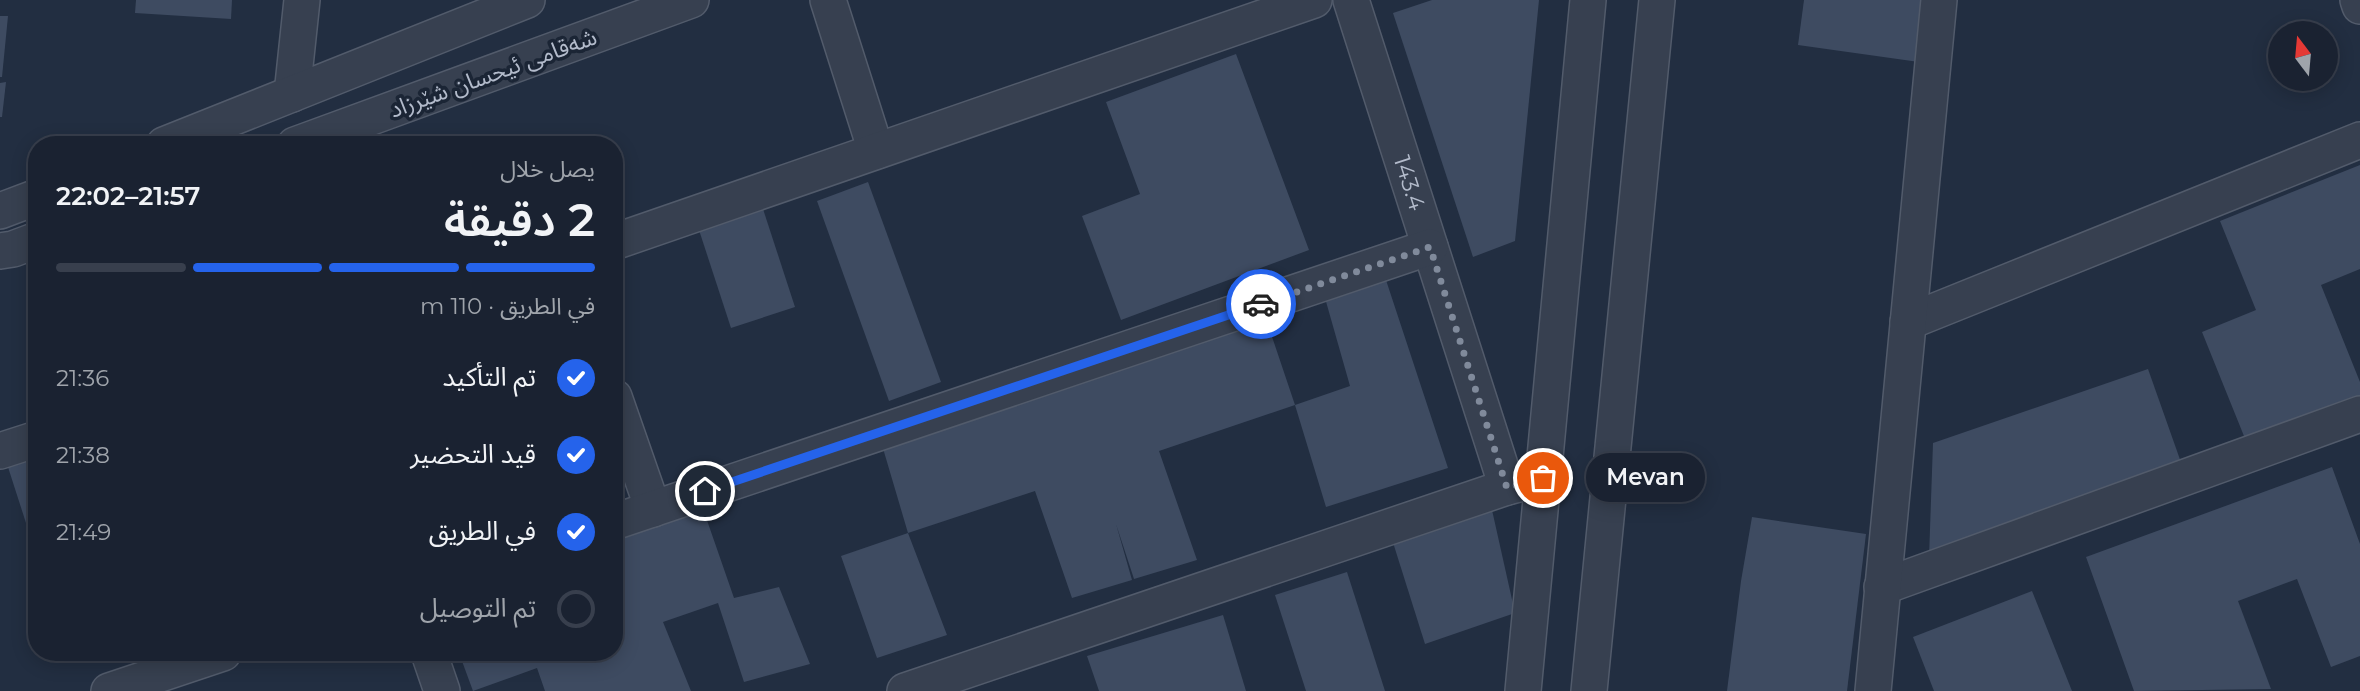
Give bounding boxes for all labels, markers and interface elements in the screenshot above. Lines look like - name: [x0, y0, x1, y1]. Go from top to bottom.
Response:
- north arrow: [2268, 21, 2338, 91]
- map controls: [2268, 21, 2338, 91]
- street label: شەقامی ئیحسان شێرزاد: [385, 22, 601, 124]
- street label: 143.4: [1388, 152, 1431, 214]
- text: يصل خلال: [500, 155, 595, 183]
- text: 21:57–22:02: [56, 180, 200, 212]
- text: 2 دقيقة: [444, 191, 595, 248]
- courier: [1226, 269, 1296, 339]
- icon: car: [1242, 285, 1280, 323]
- text: في الطريق · 110 m: [420, 292, 595, 320]
- icon: check: [557, 359, 595, 397]
- text: تم التأكيد: [442, 361, 536, 393]
- text: 21:36: [56, 364, 109, 392]
- icon: check: [557, 436, 595, 474]
- text: قيد التحضير: [410, 438, 536, 470]
- text: 21:38: [56, 441, 110, 469]
- pin: [1513, 448, 1573, 508]
- callout: Mevan: [1585, 454, 1704, 503]
- icon: bag: [1524, 459, 1562, 497]
- pin: [675, 461, 735, 521]
- text: Mevan: [1606, 463, 1685, 491]
- icon: home: [686, 472, 724, 510]
- icon: check: [557, 513, 595, 551]
- text: في الطريق: [429, 515, 536, 547]
- text: 21:49: [56, 518, 111, 546]
- text: تم التوصيل: [420, 592, 536, 624]

